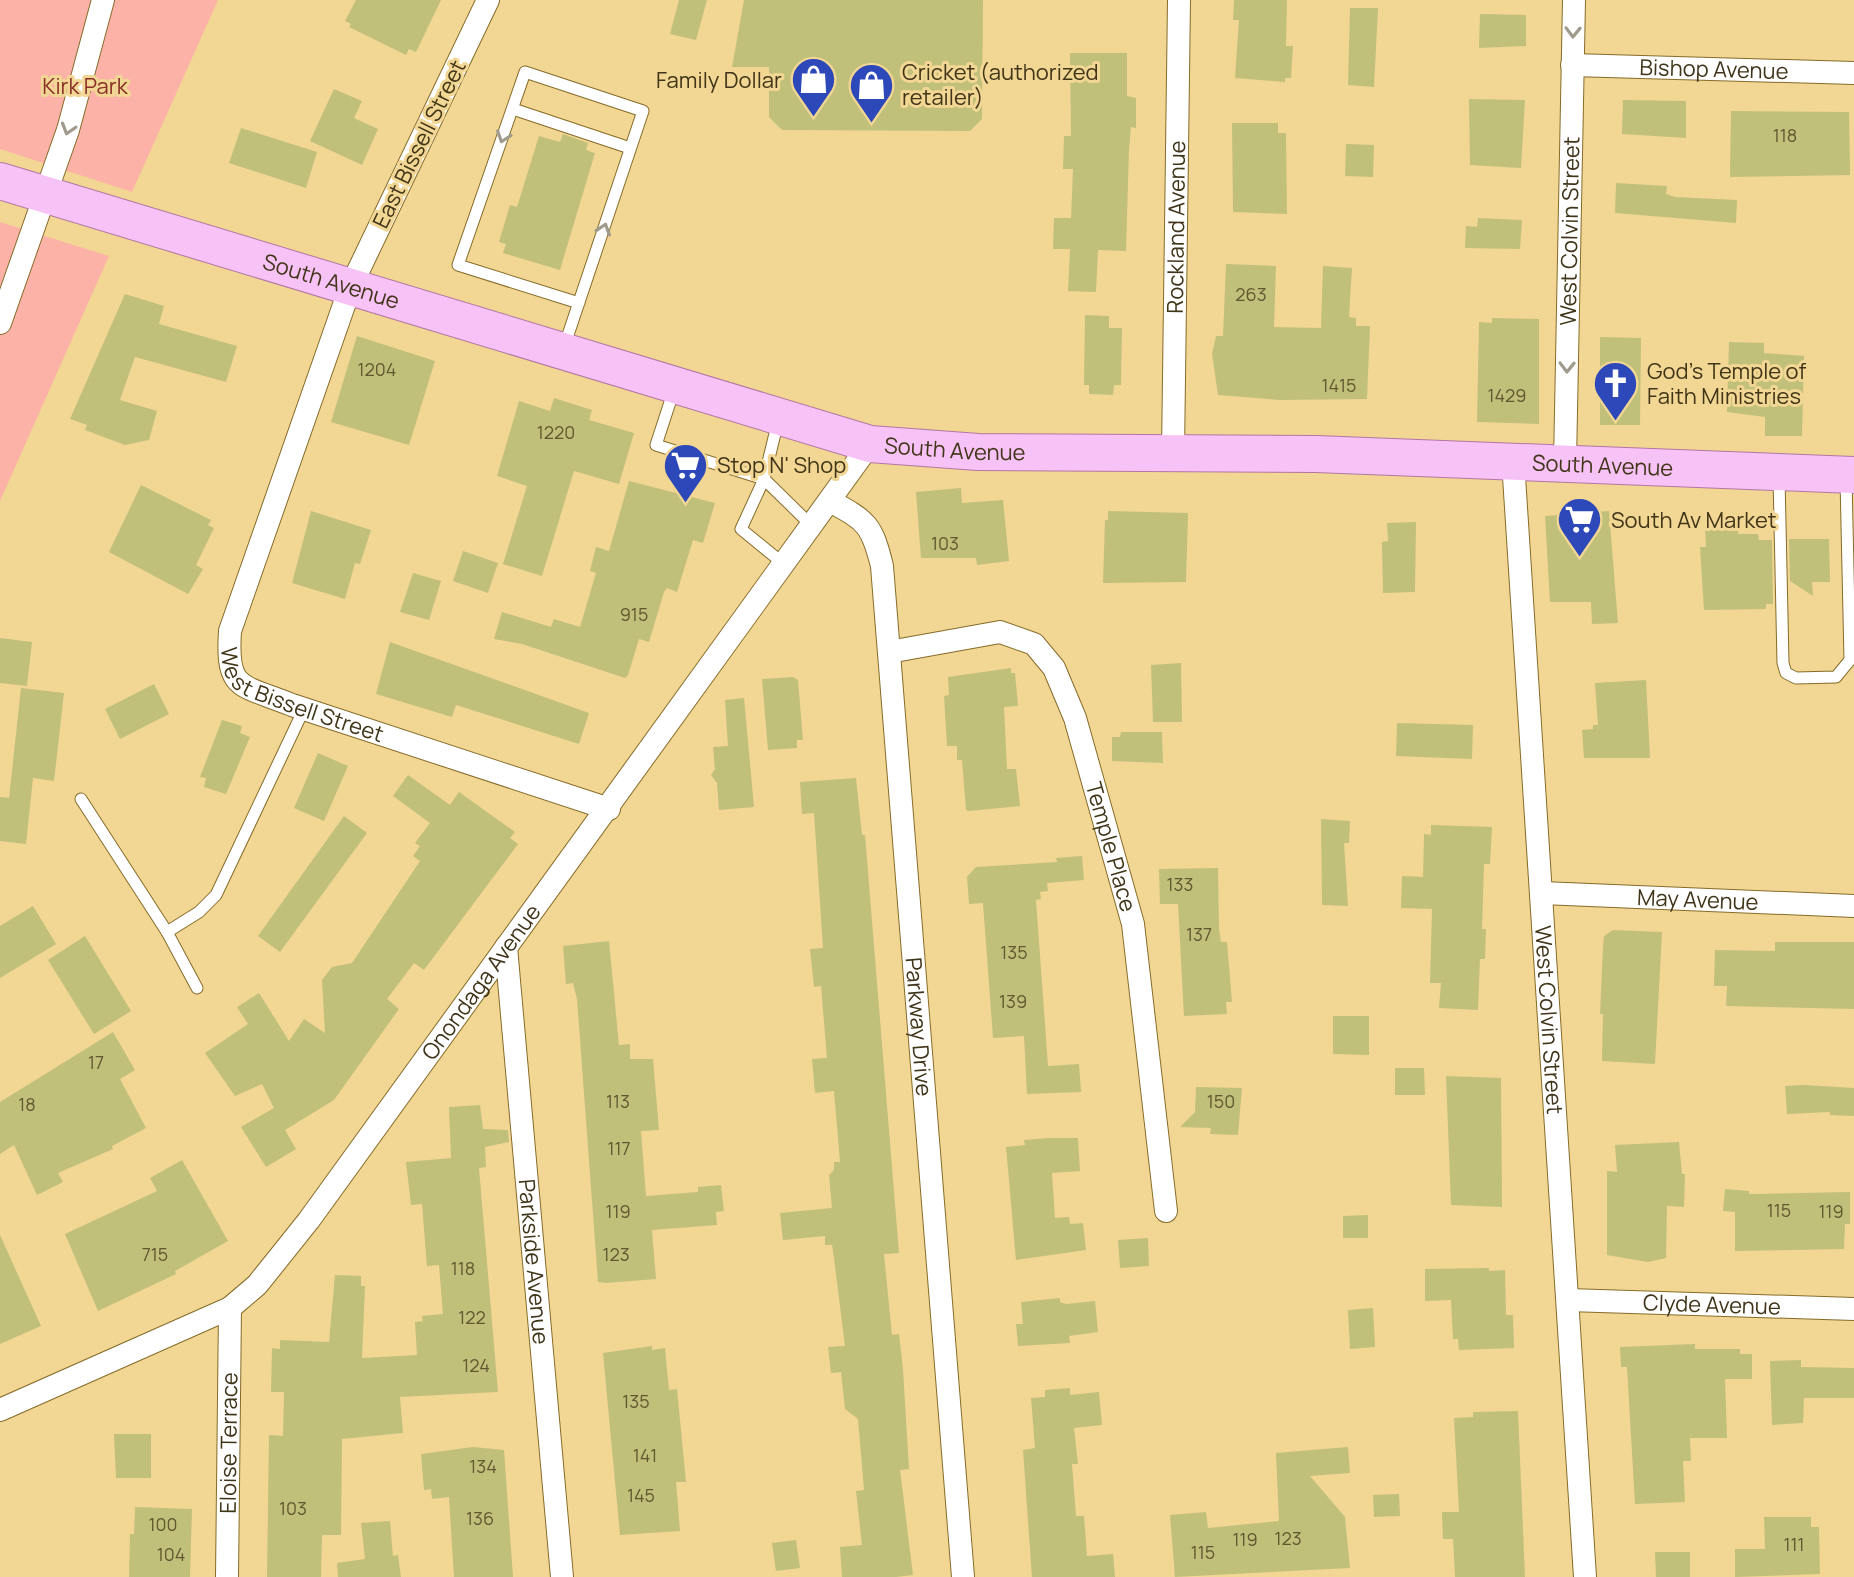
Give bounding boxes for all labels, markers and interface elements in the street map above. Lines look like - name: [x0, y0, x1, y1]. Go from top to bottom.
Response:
- one-way arrow: [1564, 26, 1582, 39]
- street label: Bishop Avenue: [1639, 52, 1789, 86]
- street label: East Bissell Street: [365, 55, 473, 233]
- shop icon: Family Dollar: [789, 56, 837, 119]
- place label: Cricket (authorized retailer): [902, 57, 1099, 112]
- shop icon: Cricket (authorized retailer): [847, 61, 895, 124]
- place label: Family Dollar: [656, 65, 782, 95]
- park label: Kirk Park: [42, 71, 129, 101]
- one-way arrow: [61, 122, 77, 136]
- house number: 118: [1773, 123, 1797, 147]
- one-way arrow: [497, 129, 513, 143]
- street label: West Colvin Street: [1553, 136, 1586, 326]
- street label: Rockland Avenue: [1160, 140, 1192, 314]
- one-way arrow: [594, 222, 610, 236]
- street label: South Avenue: [259, 246, 403, 316]
- house number: 263: [1235, 282, 1267, 306]
- place label: God's Temple of Faith Ministries: [1647, 356, 1807, 411]
- house number: 1204: [358, 357, 396, 381]
- church icon: God's Temple of Faith Ministries: [1592, 360, 1640, 423]
- one-way arrow: [1558, 361, 1576, 374]
- house number: 1415: [1321, 373, 1357, 397]
- house number: 1429: [1487, 383, 1527, 407]
- house number: 1220: [537, 420, 575, 444]
- street label: South Avenue: [883, 430, 1026, 467]
- supermarket icon: Stop N' Shop: [662, 441, 710, 504]
- street label: South Avenue: [1531, 447, 1674, 483]
- place label: Stop N' Shop: [717, 450, 846, 480]
- supermarket icon: South Av Market: [1556, 496, 1604, 559]
- place label: South Av Market: [1611, 505, 1777, 535]
- house number: 103: [931, 531, 959, 555]
- house number: 915: [620, 602, 648, 626]
- street label: West Bissell Street: [214, 646, 388, 749]
- street label: Temple Place: [1079, 778, 1144, 915]
- house number: 133: [1167, 872, 1193, 896]
- street label: May Avenue: [1637, 882, 1759, 917]
- street label: Onondaga Avenue: [415, 898, 548, 1066]
- house number: 137: [1186, 922, 1212, 946]
- street label: West Colvin Street: [1528, 924, 1570, 1115]
- house number: 135: [1000, 940, 1028, 964]
- street label: Parkway Drive: [898, 956, 939, 1098]
- house number: 139: [999, 989, 1027, 1013]
- house number: 17: [88, 1050, 104, 1074]
- house number: 113: [606, 1089, 630, 1113]
- house number: 150: [1207, 1089, 1235, 1113]
- house number: 18: [18, 1092, 36, 1116]
- house number: 117: [607, 1136, 631, 1160]
- street label: Parkside Avenue: [512, 1178, 556, 1346]
- house number: 115: [1767, 1198, 1791, 1222]
- house number: 119: [605, 1199, 631, 1223]
- house number: 119: [1818, 1199, 1844, 1223]
- house number: 715: [142, 1242, 168, 1266]
- house number: 123: [602, 1242, 630, 1266]
- house number: 118: [451, 1256, 475, 1280]
- street label: Clyde Avenue: [1643, 1287, 1781, 1322]
- house number: 122: [458, 1305, 486, 1329]
- house number: 124: [462, 1353, 490, 1377]
- street label: Eloise Terrace: [213, 1372, 244, 1514]
- house number: 135: [622, 1389, 650, 1413]
- house number: 141: [633, 1443, 657, 1467]
- house number: 134: [469, 1454, 497, 1478]
- house number: 145: [627, 1483, 655, 1507]
- house number: 103: [279, 1496, 307, 1520]
- house number: 136: [466, 1506, 494, 1530]
- house number: 100: [149, 1512, 177, 1536]
- house number: 123: [1274, 1526, 1302, 1550]
- house number: 119: [1232, 1527, 1258, 1551]
- house number: 111: [1783, 1532, 1805, 1556]
- house number: 115: [1191, 1540, 1215, 1564]
- house number: 104: [157, 1542, 185, 1566]

